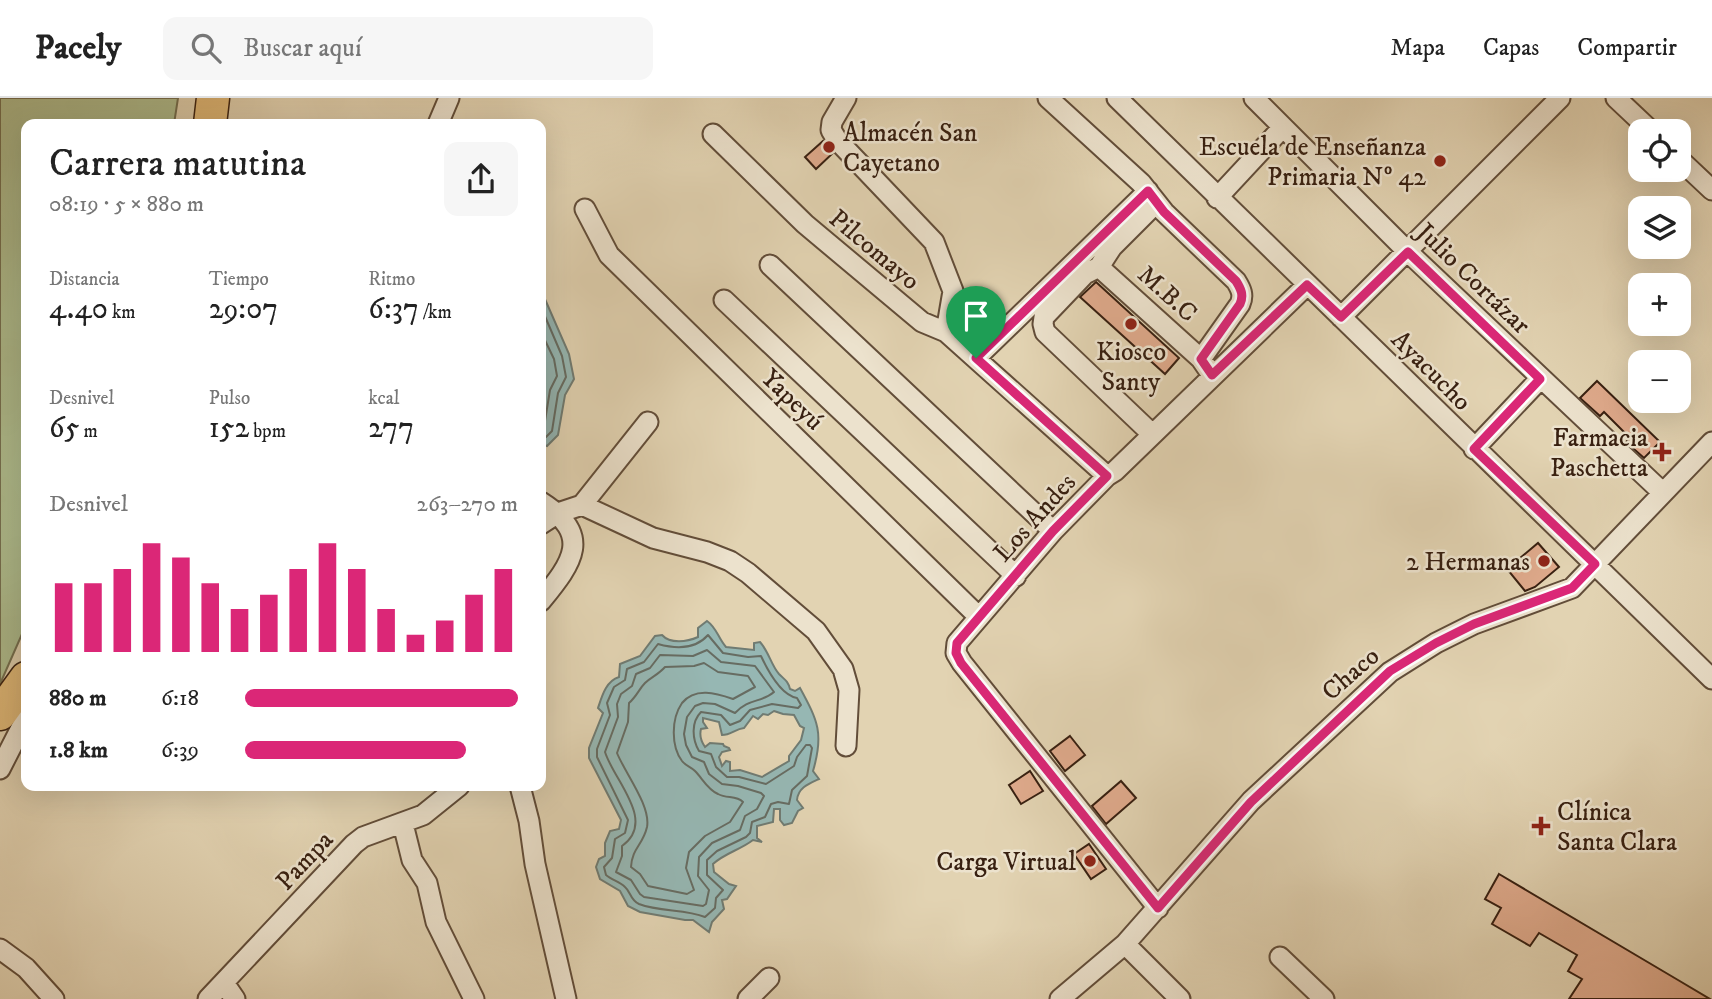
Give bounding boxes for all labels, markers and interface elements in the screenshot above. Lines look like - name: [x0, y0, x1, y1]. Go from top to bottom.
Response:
- search box: [163, 17, 653, 80]
- text: Pacely: [35, 28, 121, 69]
- icon: search: [187, 29, 225, 67]
- text: Buscar aquí: [243, 32, 362, 65]
- text: Mapa: [1391, 33, 1445, 63]
- text: Capas: [1483, 33, 1539, 63]
- text: Compartir: [1577, 33, 1677, 63]
- place label: Almacén San Cayetano: [843, 117, 978, 180]
- map controls: [1628, 119, 1691, 413]
- button: locate: [1628, 119, 1691, 182]
- place label: Escuela de Enseñanza Primaria Nº 42: [1199, 131, 1426, 194]
- marker: Almacén San Cayetano: [821, 139, 837, 155]
- text: Carrera matutina: [49, 140, 306, 188]
- button: share: [444, 142, 518, 216]
- marker: Escuela de Enseñanza Primaria Nº 42: [1432, 153, 1448, 169]
- text: 08:19 · 5 × 880 m: [49, 190, 204, 219]
- button: layers: [1628, 196, 1691, 259]
- street label: Pilcomayo: [822, 203, 926, 298]
- street label: Julio Cortázar: [1408, 215, 1537, 342]
- street label: M.B.C: [1130, 259, 1204, 330]
- text: Distancia: [49, 268, 120, 291]
- text: Tiempo: [209, 268, 269, 291]
- text: Ritmo: [368, 268, 415, 291]
- button: +: [1628, 273, 1691, 336]
- pin: [946, 286, 1006, 358]
- text: 4.40: [49, 291, 108, 328]
- text: 29:07: [209, 291, 278, 328]
- text: 6:37: [368, 291, 419, 328]
- icon: arrive: [957, 297, 995, 335]
- text: km: [108, 301, 136, 324]
- text: /km: [419, 301, 452, 324]
- marker: Kiosco Santy: [1123, 316, 1139, 332]
- street label: Ayacucho: [1384, 324, 1478, 418]
- place label: Kiosco Santy: [1096, 336, 1166, 399]
- button: −: [1628, 350, 1691, 413]
- street label: Yapeyú: [754, 362, 830, 438]
- text: Desnivel: [49, 387, 114, 410]
- text: Pulso: [209, 387, 250, 410]
- text: kcal: [368, 387, 400, 410]
- text: 65: [49, 410, 80, 447]
- text: 152: [209, 410, 249, 447]
- text: 277: [368, 410, 414, 447]
- text: m: [80, 420, 98, 443]
- text: bpm: [249, 420, 286, 443]
- place label: Farmacia Paschetta: [1550, 422, 1648, 485]
- marker: Farmacia Paschetta: [1654, 444, 1670, 460]
- street label: Los Andes: [987, 467, 1084, 569]
- text: Desnivel: [49, 490, 128, 519]
- text: 263–270 m: [417, 490, 518, 519]
- place label: 2 Hermanas: [1406, 546, 1530, 579]
- marker: 2 Hermanas: [1536, 553, 1552, 569]
- street label: Chaco: [1315, 640, 1387, 708]
- text: 880 m: [49, 684, 107, 713]
- text: 6:18: [161, 684, 199, 713]
- text: 1.8 km: [49, 736, 108, 765]
- text: 6:39: [161, 736, 199, 765]
- place label: Clínica Santa Clara: [1557, 796, 1677, 859]
- marker: Clínica Santa Clara: [1531, 816, 1551, 836]
- street label: Pampa: [269, 824, 341, 898]
- place label: Carga Virtual: [936, 846, 1076, 879]
- marker: Carga Virtual: [1082, 853, 1098, 869]

